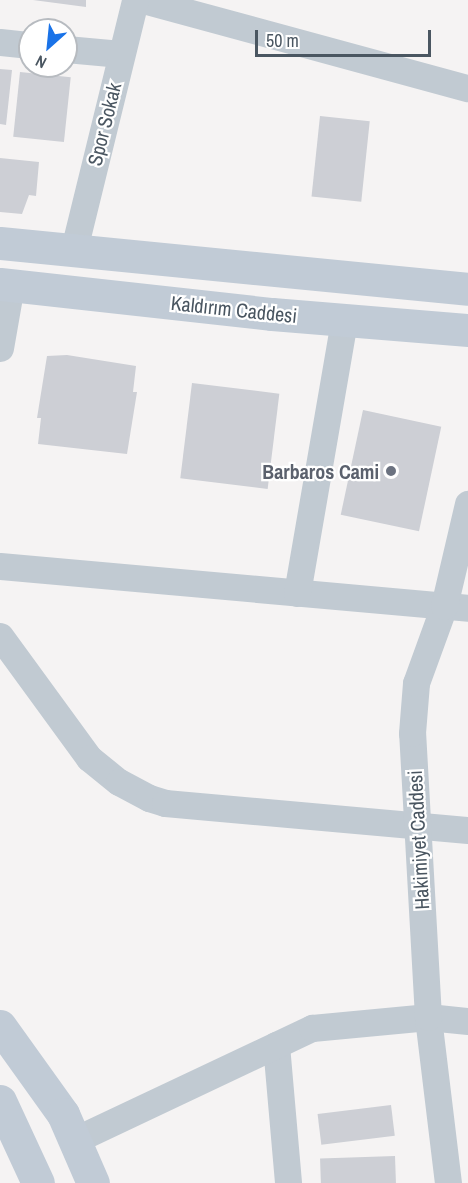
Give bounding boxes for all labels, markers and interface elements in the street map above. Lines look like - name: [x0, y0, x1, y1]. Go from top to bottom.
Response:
- north arrow: [18, 18, 78, 78]
- scale bar: [258, 18, 434, 56]
- text: 50 m: [266, 28, 299, 53]
- text: N: [32, 50, 50, 74]
- street label: Spor Sokak: [82, 80, 126, 168]
- street label: Kaldırım Caddesi: [170, 290, 298, 328]
- place label: Barbaros Cami: [262, 459, 379, 483]
- marker: Barbaros Cami: [384, 464, 398, 478]
- street label: Hakimiyet Caddesi: [402, 770, 434, 910]

